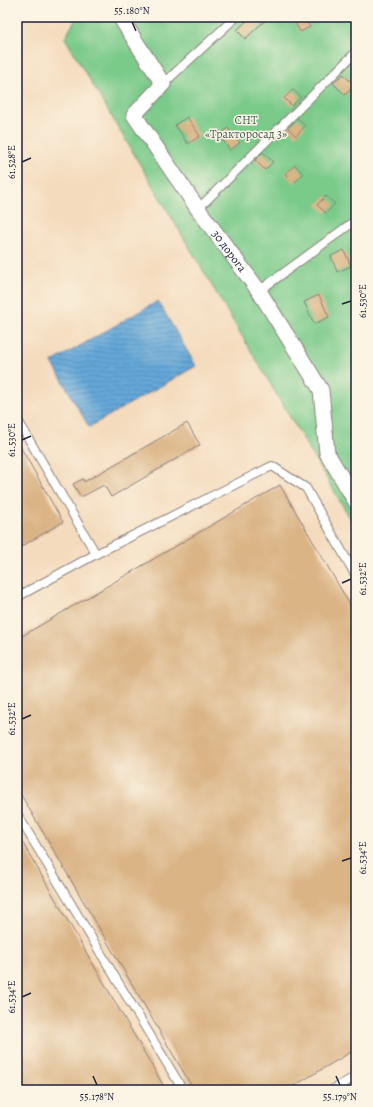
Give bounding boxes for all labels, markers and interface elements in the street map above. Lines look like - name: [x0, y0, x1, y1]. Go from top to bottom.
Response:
- text: 55.180°N: [114, 4, 150, 17]
- park label: СНТ «Тракторосад 3»: [205, 112, 287, 142]
- text: 61.528°E: [5, 145, 18, 179]
- street label: 30 дорога: [208, 227, 250, 276]
- text: 61.530°E: [356, 284, 369, 318]
- text: 61.530°E: [5, 423, 18, 457]
- text: 61.532°E: [356, 562, 369, 596]
- text: 61.532°E: [5, 702, 18, 736]
- text: 61.534°E: [356, 841, 369, 875]
- text: 61.534°E: [5, 980, 18, 1014]
- text: 55.178°N: [80, 1090, 114, 1103]
- text: 55.179°N: [323, 1090, 357, 1103]

